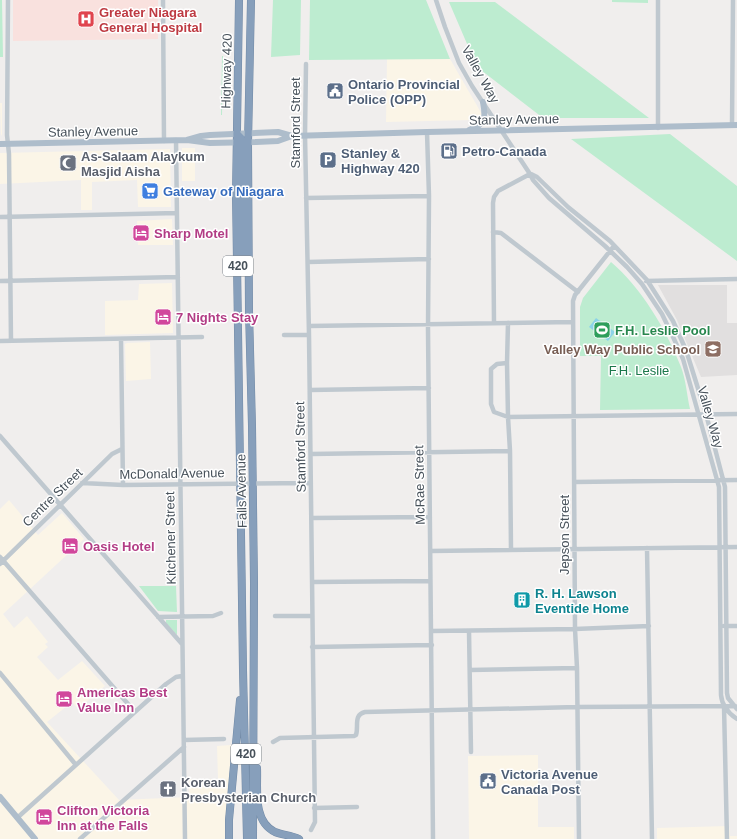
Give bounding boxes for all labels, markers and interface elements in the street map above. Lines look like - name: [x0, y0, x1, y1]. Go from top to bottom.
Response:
- place label: Greater Niagara General Hospital: [99, 5, 202, 35]
- hospital icon: Greater Niagara General Hospital: [76, 9, 96, 29]
- street label: Highway 420: [218, 33, 235, 109]
- street label: Valley Way: [459, 43, 503, 106]
- street label: Stamford Street: [288, 77, 303, 169]
- place label: Ontario Provincial Police (OPP): [348, 77, 460, 107]
- public building icon: Ontario Provincial Police (OPP): [325, 81, 345, 101]
- street label: Stanley Avenue: [469, 111, 559, 128]
- street label: Stanley Avenue: [48, 123, 138, 140]
- fuel station icon: Petro-Canada: [439, 141, 459, 161]
- place label: Petro-Canada: [462, 144, 547, 159]
- place label: Stanley & Highway 420: [341, 146, 420, 176]
- place label: As-Salaam Alaykum Masjid Aisha: [81, 149, 205, 179]
- parking icon: Stanley & Highway 420: [318, 150, 338, 170]
- mosque icon: As-Salaam Alaykum Masjid Aisha: [58, 153, 78, 173]
- supermarket icon: Gateway of Niagara: [140, 181, 160, 201]
- place label: Gateway of Niagara: [163, 184, 284, 199]
- hotel icon: Sharp Motel: [131, 223, 151, 243]
- place label: Sharp Motel: [154, 226, 228, 241]
- road number: 420: [223, 256, 253, 276]
- hotel icon: 7 Nights Stay: [153, 307, 173, 327]
- place label: 7 Nights Stay: [176, 310, 259, 325]
- sports icon: F.H. Leslie Pool: [592, 320, 612, 340]
- place label: F.H. Leslie Pool: [615, 323, 710, 338]
- school or university icon: Valley Way Public School: [703, 339, 723, 359]
- place label: Valley Way Public School: [544, 342, 700, 357]
- park label: F.H. Leslie: [609, 363, 669, 378]
- street label: Valley Way: [695, 385, 727, 450]
- street label: Stamford Street: [292, 401, 309, 493]
- street label: McRae Street: [411, 445, 428, 525]
- street label: Falls Avenue: [233, 454, 250, 528]
- street label: Centre Street: [19, 465, 86, 530]
- street label: McDonald Avenue: [119, 465, 225, 482]
- street label: Kitchener Street: [162, 491, 179, 585]
- street label: Jepson Street: [557, 495, 572, 575]
- hotel icon: Oasis Hotel: [60, 536, 80, 556]
- place label: Oasis Hotel: [83, 539, 155, 554]
- place label: R. H. Lawson Eventide Home: [535, 586, 629, 616]
- building icon: R. H. Lawson Eventide Home: [512, 590, 532, 610]
- place label: Americas Best Value Inn: [77, 685, 168, 715]
- hotel icon: Americas Best Value Inn: [54, 689, 74, 709]
- road number: 420: [231, 744, 261, 764]
- place label: Victoria Avenue Canada Post: [501, 767, 598, 797]
- public building icon: Victoria Avenue Canada Post: [478, 771, 498, 791]
- place label: Korean Presbysterian Church: [181, 775, 316, 805]
- church icon: Korean Presbysterian Church: [158, 779, 178, 799]
- place label: Clifton Victoria Inn at the Falls: [57, 803, 150, 833]
- hotel icon: Clifton Victoria Inn at the Falls: [34, 807, 54, 827]

